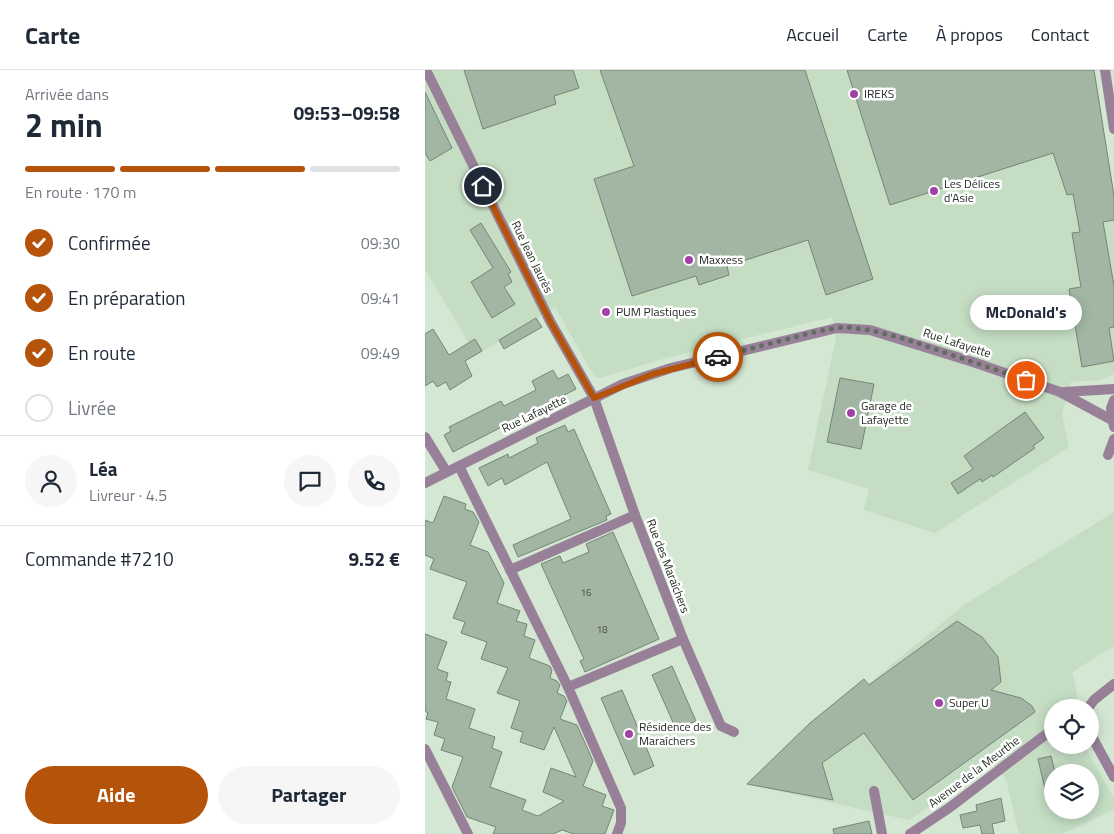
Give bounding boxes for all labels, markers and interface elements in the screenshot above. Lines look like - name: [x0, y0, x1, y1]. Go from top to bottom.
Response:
- text: Carte: [25, 17, 80, 53]
- text: Accueil: [786, 21, 839, 48]
- text: Carte: [867, 21, 908, 48]
- text: À propos: [936, 21, 1003, 48]
- text: Contact: [1031, 21, 1089, 48]
- text: Arrivée dans: [25, 82, 109, 106]
- place label: IREKS: [864, 84, 894, 103]
- marker: IREKS: [848, 88, 860, 100]
- text: 09:53–09:58: [293, 98, 400, 127]
- text: 2 min: [25, 101, 103, 149]
- pin: [462, 165, 504, 207]
- icon: home: [469, 172, 497, 200]
- place label: Les Délices d'Asie: [944, 174, 1000, 207]
- text: En route · 170 m: [25, 180, 136, 204]
- marker: Les Délices d'Asie: [928, 185, 940, 197]
- street label: Rue Jean Jaurès: [507, 217, 558, 297]
- text: Confirmée: [68, 228, 150, 257]
- icon: check: [25, 229, 53, 257]
- text: 09:30: [361, 231, 400, 255]
- place label: Maxxess: [699, 250, 743, 269]
- marker: Maxxess: [683, 254, 695, 266]
- text: En préparation: [68, 283, 186, 312]
- icon: check: [25, 284, 53, 312]
- text: 09:41: [361, 286, 400, 310]
- callout: McDonald's: [970, 295, 1082, 330]
- text: McDonald's: [986, 300, 1067, 324]
- place label: PUM Plastiques: [616, 302, 697, 321]
- marker: PUM Plastiques: [600, 306, 612, 318]
- street label: Rue Lafayette: [921, 323, 994, 362]
- courier: [693, 332, 743, 382]
- text: En route: [68, 338, 136, 367]
- icon: check: [25, 339, 53, 367]
- text: 09:49: [361, 341, 400, 365]
- icon: car: [704, 343, 732, 371]
- pin: [1005, 359, 1047, 401]
- icon: bag: [1012, 366, 1040, 394]
- street label: Rue Lafayette: [498, 390, 570, 438]
- text: Livrée: [68, 393, 116, 422]
- place label: Garage de Lafayette: [861, 396, 912, 429]
- marker: Garage de Lafayette: [845, 407, 857, 419]
- text: Léa: [89, 454, 117, 483]
- button: person: [25, 455, 77, 507]
- button: chat: [284, 455, 336, 507]
- button: phone: [348, 455, 400, 507]
- text: Livreur · 4.5: [89, 483, 167, 507]
- street label: Rue des Maraîchers: [642, 516, 695, 616]
- text: Commande #7210: [25, 544, 174, 573]
- text: 9.52 €: [348, 544, 400, 573]
- house number: 16: [580, 585, 592, 600]
- house number: 18: [596, 622, 608, 637]
- place label: Super U: [949, 693, 989, 712]
- marker: Super U: [933, 697, 945, 709]
- map controls: [1044, 699, 1099, 819]
- button: locate: [1044, 699, 1099, 754]
- place label: Résidence des Maraîchers: [639, 717, 712, 750]
- marker: Résidence des Maraîchers: [623, 728, 635, 740]
- street label: Avenue de la Meurthe: [924, 731, 1023, 812]
- button: layers: [1044, 764, 1099, 819]
- button: Aide: [25, 766, 208, 824]
- button: Partager: [218, 766, 400, 824]

